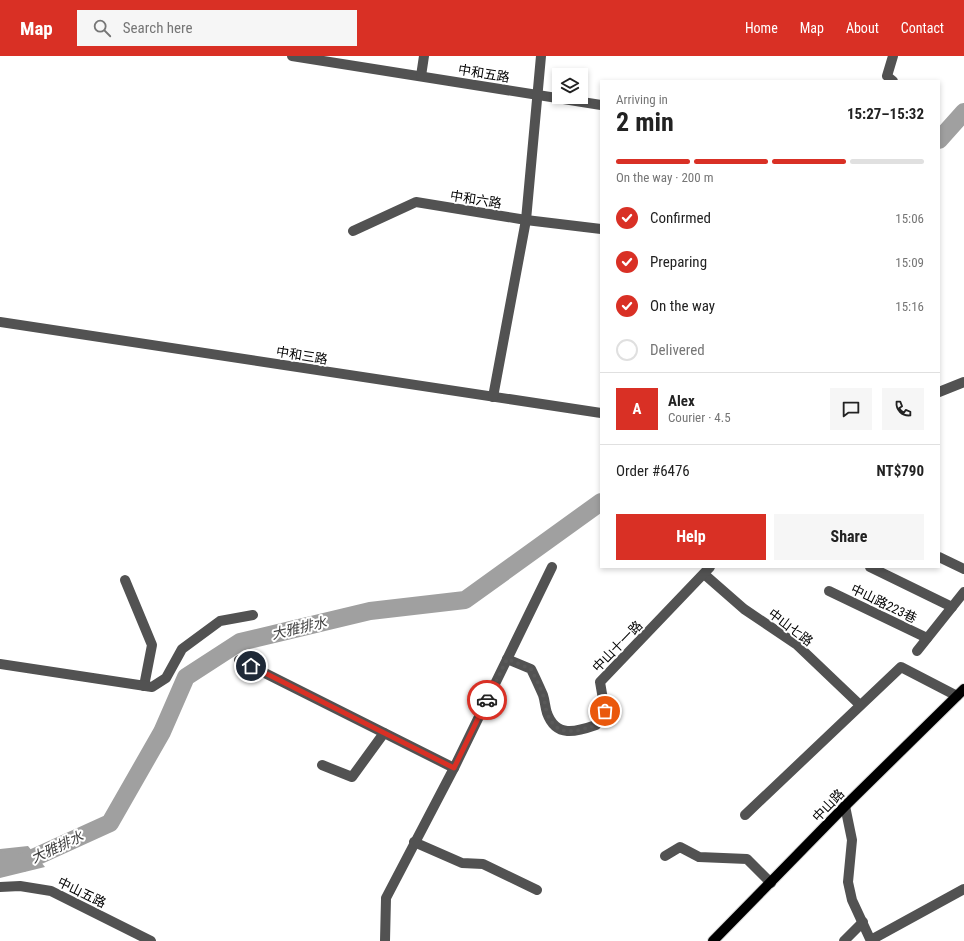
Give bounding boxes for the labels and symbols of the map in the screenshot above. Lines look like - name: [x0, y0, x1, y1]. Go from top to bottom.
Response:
- street label: 中和五路: [457, 62, 511, 85]
- street label: 中和六路: [449, 188, 503, 211]
- street label: 中和三路: [275, 344, 329, 367]
- street label: 中山路223巷: [848, 581, 919, 626]
- street label: 中山七路: [765, 606, 816, 649]
- water label: 大雅排水: [270, 614, 329, 642]
- street label: 中山十一路: [589, 618, 645, 675]
- pin: [234, 649, 268, 683]
- courier: [467, 680, 507, 720]
- pin: [588, 694, 622, 728]
- street label: 中山路: [809, 786, 847, 825]
- water label: 大雅排水: [28, 827, 87, 866]
- street label: 中山五路: [55, 874, 108, 911]

